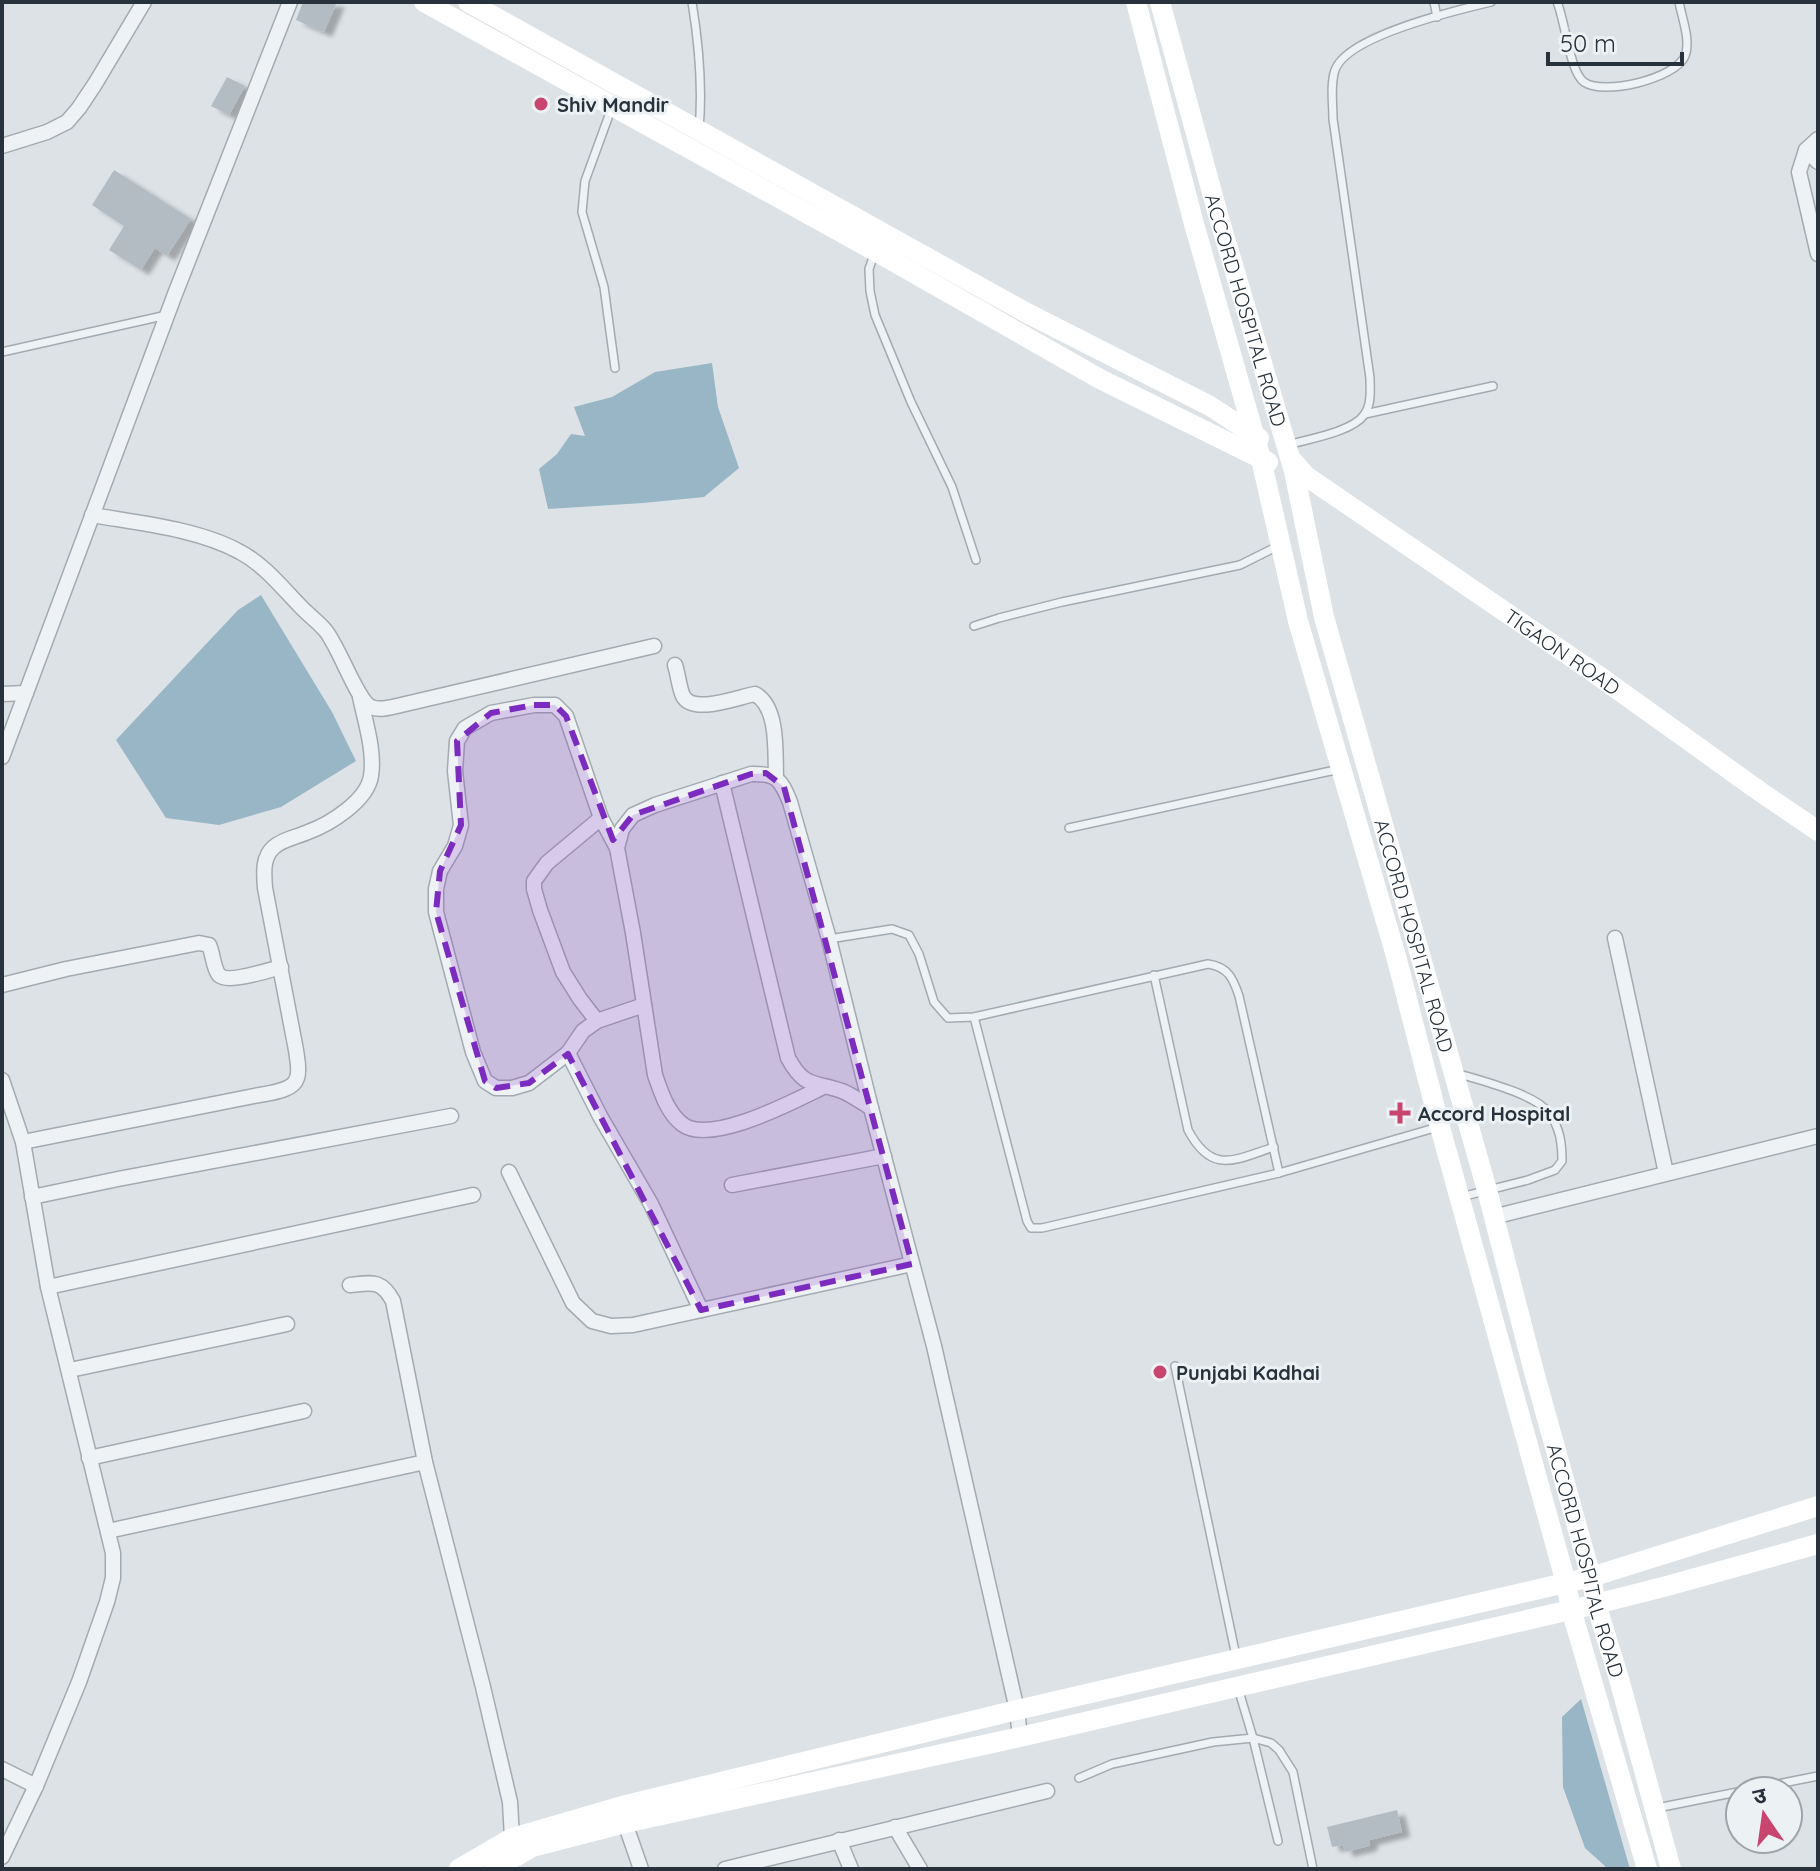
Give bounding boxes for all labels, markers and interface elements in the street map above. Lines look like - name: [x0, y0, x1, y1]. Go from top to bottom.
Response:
- scale bar: [1548, 16, 1682, 66]
- text: 50 m: [1560, 28, 1616, 58]
- place label: Shiv Mandir: [557, 92, 669, 117]
- marker: Shiv Mandir: [532, 95, 550, 113]
- street label: ACCORD HOSPITAL ROAD: [1200, 191, 1293, 429]
- street label: TIGAON ROAD: [1500, 603, 1625, 700]
- street label: ACCORD HOSPITAL ROAD: [1370, 816, 1460, 1055]
- place label: Accord Hospital: [1418, 1101, 1570, 1126]
- marker: Accord Hospital: [1389, 1102, 1411, 1124]
- place label: Punjabi Kadhai: [1176, 1360, 1320, 1385]
- marker: Punjabi Kadhai: [1151, 1363, 1169, 1381]
- street label: ACCORD HOSPITAL ROAD: [1542, 1441, 1630, 1680]
- north arrow: [1724, 1775, 1804, 1855]
- text: उ: [1750, 1780, 1770, 1811]

